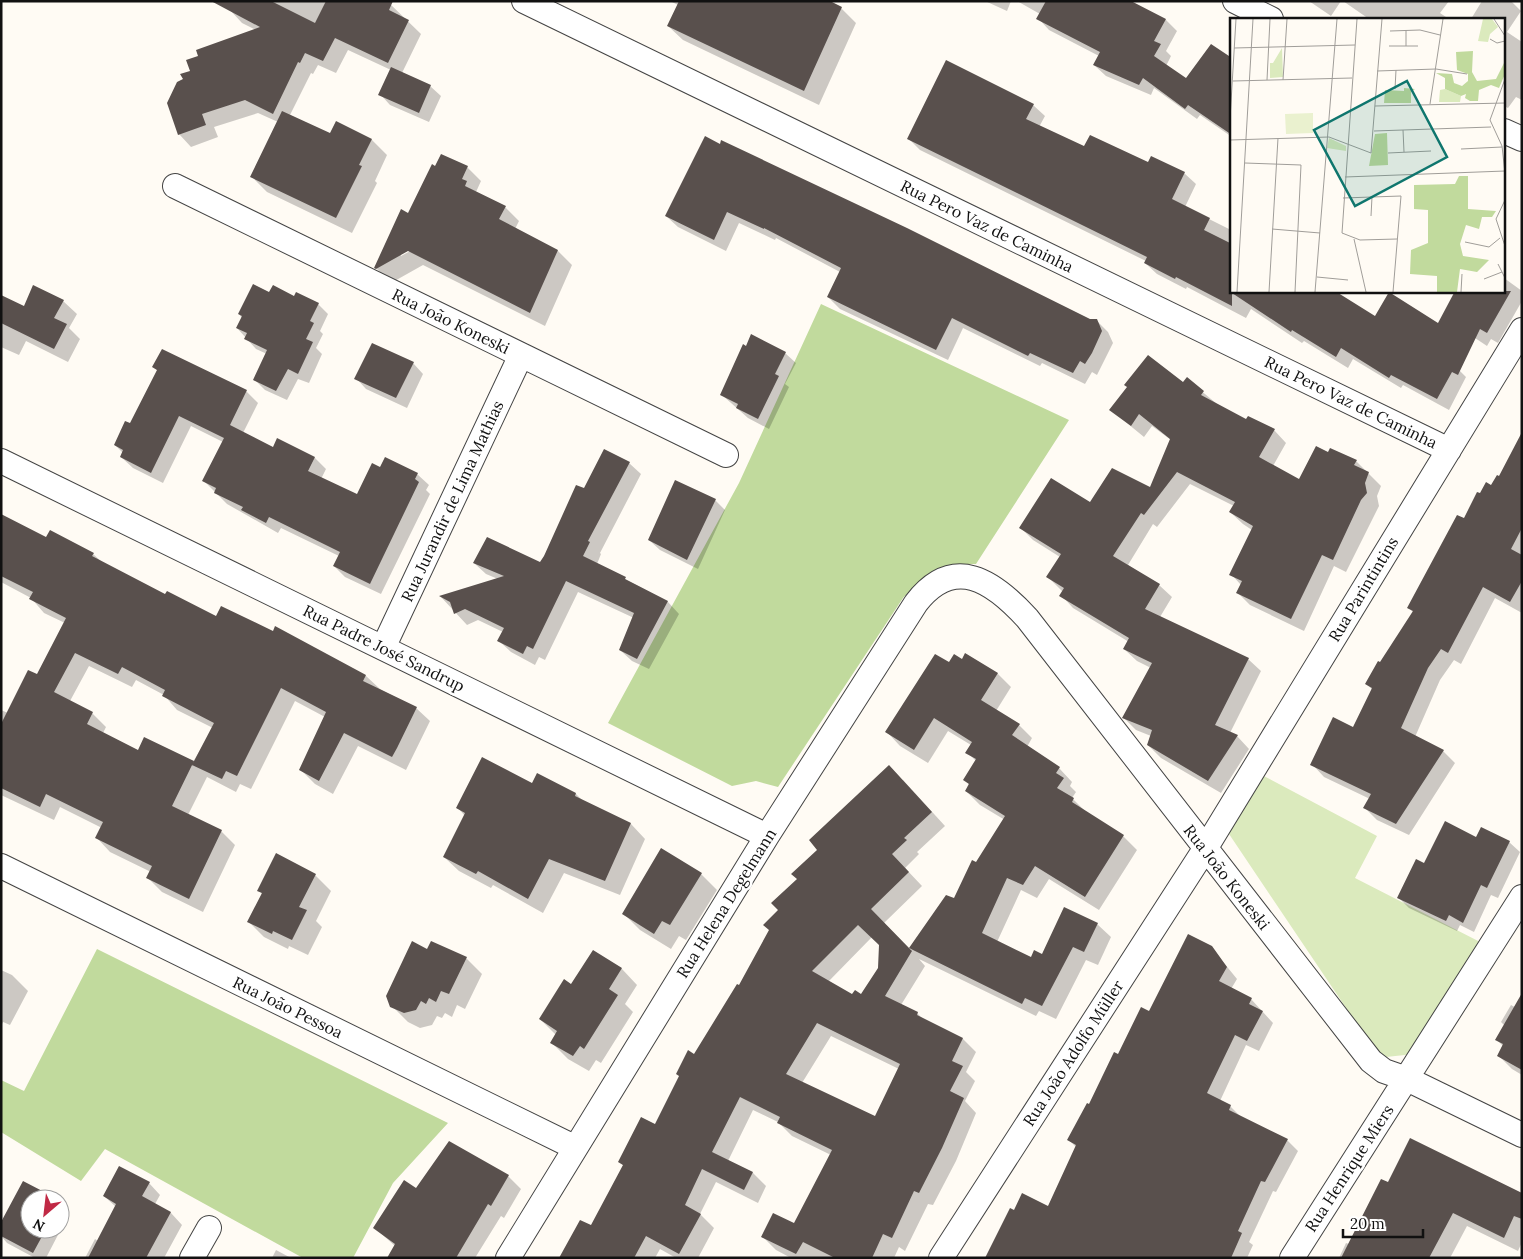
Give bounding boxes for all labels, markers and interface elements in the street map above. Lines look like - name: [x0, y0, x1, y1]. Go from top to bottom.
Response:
- inset map: [1230, 18, 1506, 292]
- street label: Rua Pero Vaz de Caminha: [897, 175, 1077, 277]
- street label: Rua João Koneski: [389, 284, 513, 358]
- street label: Rua Pero Vaz de Caminha: [1261, 351, 1441, 453]
- street label: Rua Jurandir de Lima Mathias: [397, 397, 507, 605]
- street label: Rua Parintintins: [1324, 533, 1402, 645]
- street label: Rua Padre José Sandrup: [300, 600, 468, 696]
- street label: Rua João Koneski: [1180, 820, 1274, 934]
- street label: Rua Helena Degelmann: [672, 824, 780, 981]
- street label: Rua João Pessoa: [230, 972, 346, 1042]
- street label: Rua João Adolfo Müller: [1018, 976, 1128, 1130]
- street label: Rua Henrique Miers: [1300, 1101, 1398, 1235]
- north arrow: [20, 1189, 70, 1239]
- scale bar: [1343, 1206, 1423, 1238]
- text: 20 m: [1350, 1214, 1385, 1233]
- text: N: [30, 1215, 48, 1236]

